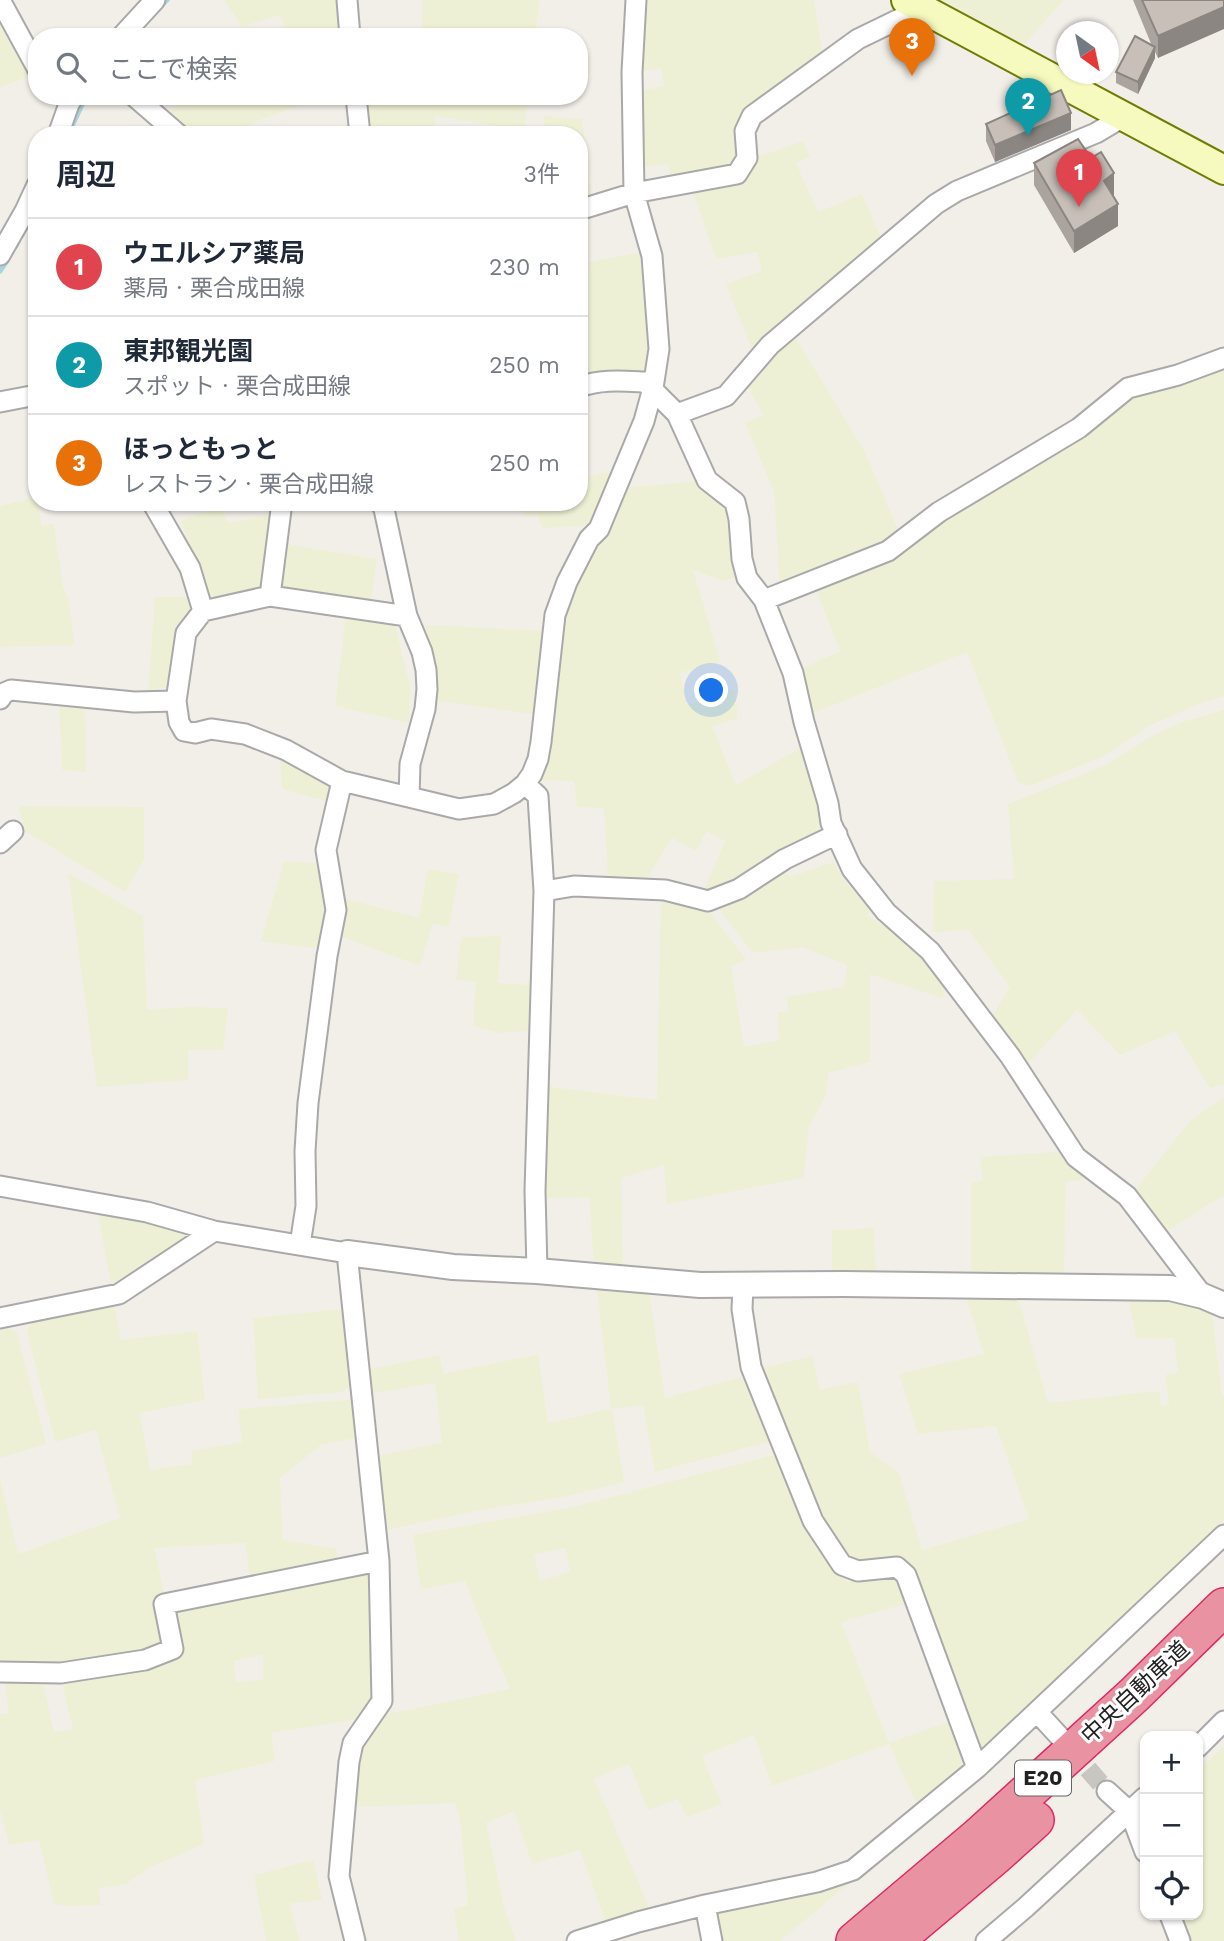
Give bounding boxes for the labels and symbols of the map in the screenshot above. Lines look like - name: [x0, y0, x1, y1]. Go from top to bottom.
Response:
- pin: 3: [889, 18, 935, 76]
- north arrow: [1056, 21, 1119, 84]
- pin: 2: [1005, 78, 1051, 136]
- pin: 1: [1056, 149, 1102, 207]
- your location: [694, 673, 728, 707]
- street label: 中央自動車道: [1076, 1635, 1195, 1749]
- road number: E20: [1015, 1760, 1071, 1796]

